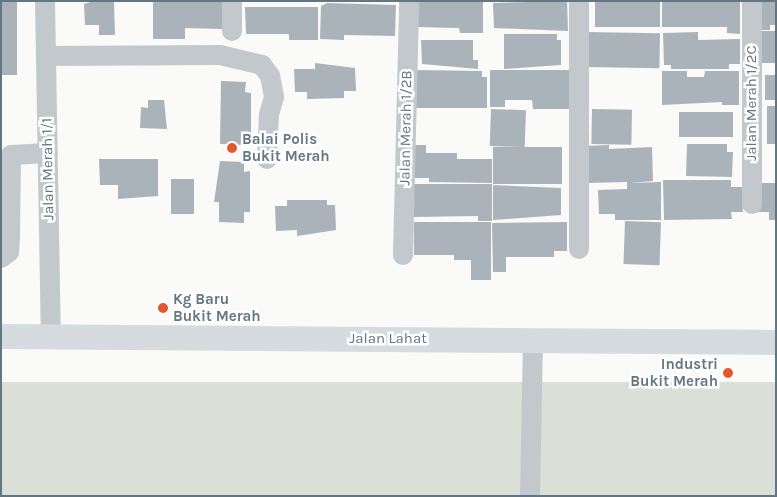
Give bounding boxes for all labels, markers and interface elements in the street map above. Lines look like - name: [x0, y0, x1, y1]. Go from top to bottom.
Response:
- street label: Jalan Merah 1/2C: [743, 45, 761, 161]
- street label: Jalan Merah 1/2B: [396, 70, 416, 186]
- street label: Jalan Merah 1/1: [38, 118, 58, 220]
- place label: Balai Polis Bukit Merah: [242, 130, 330, 165]
- marker: Balai Polis Bukit Merah: [226, 142, 238, 154]
- place label: Kg Baru Bukit Merah: [173, 290, 261, 325]
- marker: Kg Baru Bukit Merah: [157, 302, 169, 314]
- street label: Jalan Lahat: [349, 330, 427, 348]
- place label: Industri Bukit Merah: [630, 355, 718, 390]
- marker: Industri Bukit Merah: [722, 367, 734, 379]

